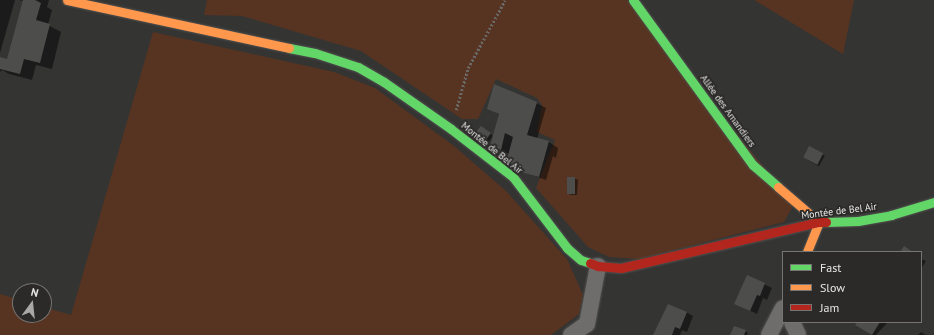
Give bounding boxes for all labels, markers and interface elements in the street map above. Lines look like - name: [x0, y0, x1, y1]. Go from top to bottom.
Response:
- street label: Allée des Amandiers: [698, 72, 758, 150]
- street label: Montée de Bel Air: [459, 119, 525, 177]
- street label: Montée de Bel Air: [800, 200, 878, 222]
- legend: [782, 251, 922, 323]
- text: Fast: [820, 260, 841, 275]
- text: Slow: [820, 280, 845, 295]
- north arrow: [12, 283, 52, 323]
- text: N: [30, 285, 40, 300]
- text: Jam: [820, 300, 839, 315]

